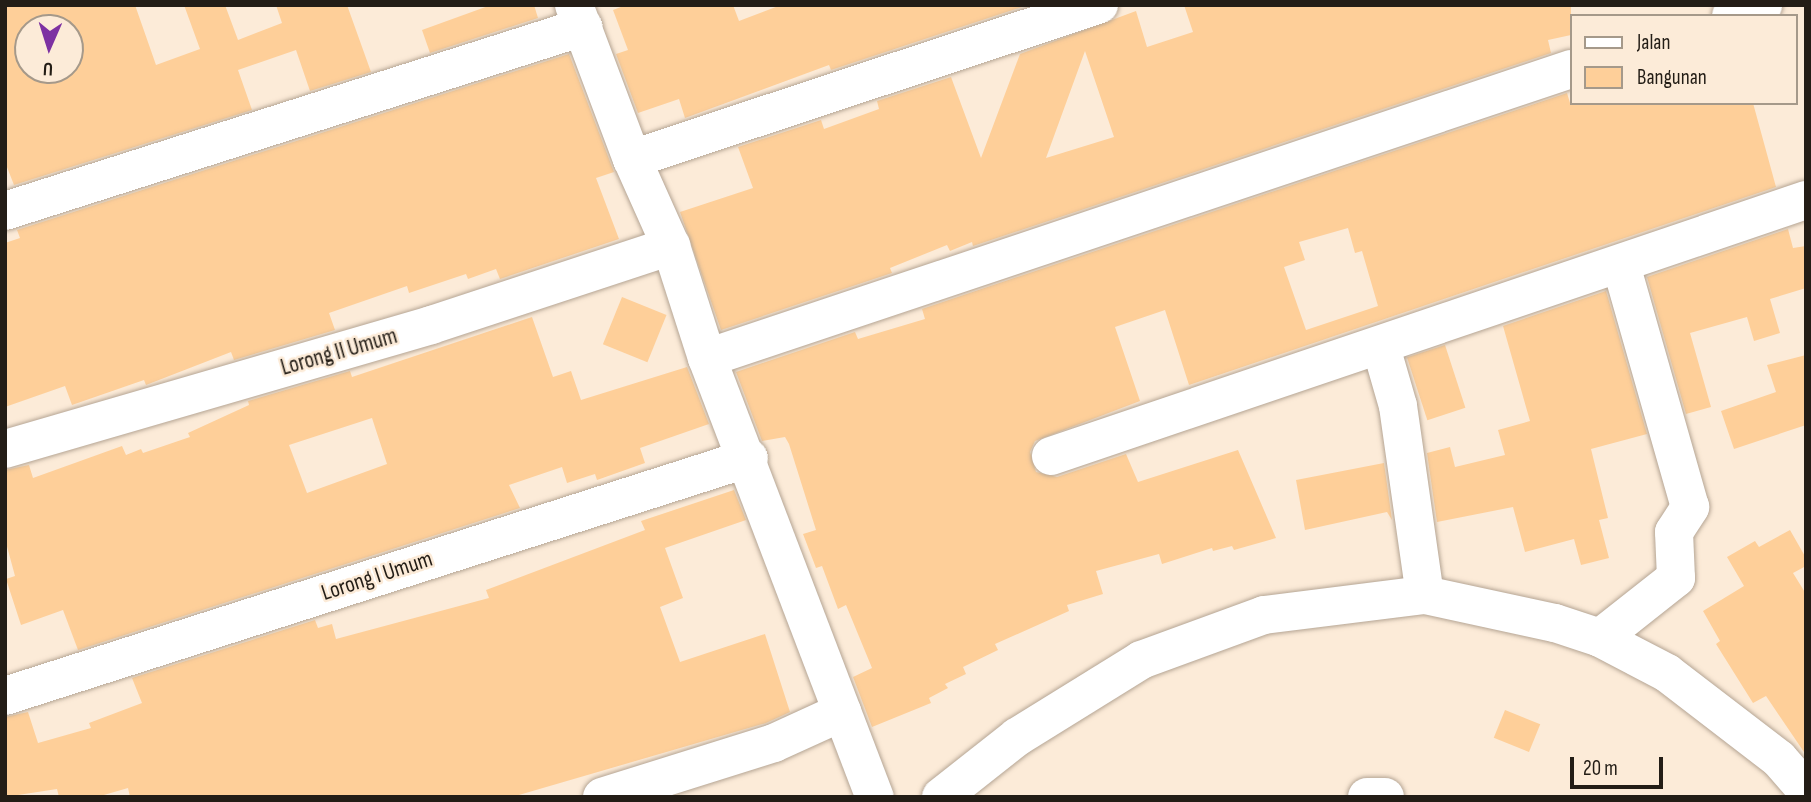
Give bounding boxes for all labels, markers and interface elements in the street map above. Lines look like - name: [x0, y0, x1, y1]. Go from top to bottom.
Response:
- north arrow: [14, 14, 84, 84]
- legend: [1570, 14, 1797, 105]
- text: Jalan: [1637, 30, 1670, 55]
- text: U: [42, 57, 54, 80]
- text: Bangunan: [1637, 65, 1707, 90]
- street label: Lorong II Umum: [278, 322, 400, 382]
- street label: Lorong I Umum: [318, 545, 436, 607]
- scale bar: [1573, 742, 1666, 786]
- text: 20 m: [1583, 756, 1618, 781]

